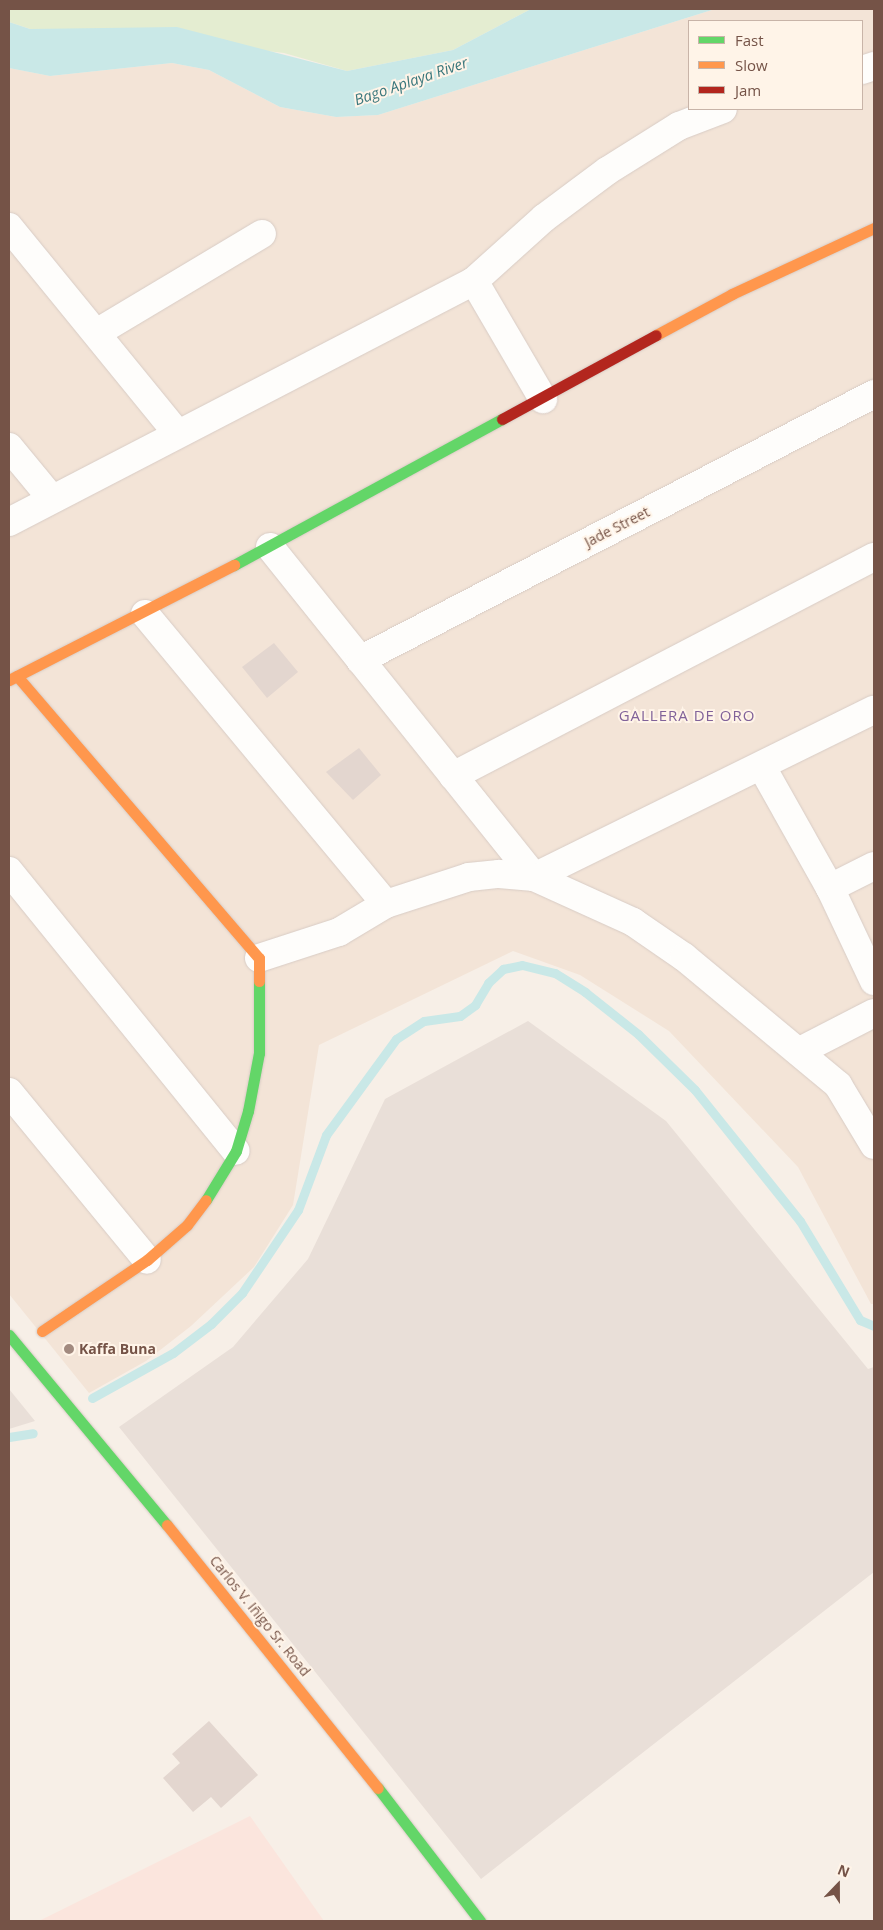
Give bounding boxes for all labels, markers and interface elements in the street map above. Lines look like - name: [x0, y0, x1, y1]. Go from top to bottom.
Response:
- legend: [688, 20, 863, 110]
- text: Fast: [735, 30, 764, 50]
- water label: Bago Aplaya River: [352, 53, 470, 109]
- text: Slow: [735, 55, 768, 75]
- text: Jam: [735, 80, 761, 100]
- street label: Jade Street: [582, 503, 652, 551]
- district label: GALLERA DE ORO: [617, 707, 757, 725]
- place label: Kaffa Buna: [79, 1341, 156, 1357]
- marker: Kaffa Buna: [63, 1343, 75, 1355]
- street label: Carlos V. Iñigo Sr. Road: [206, 1552, 314, 1680]
- north arrow: [813, 1860, 863, 1910]
- text: N: [835, 1860, 853, 1882]

